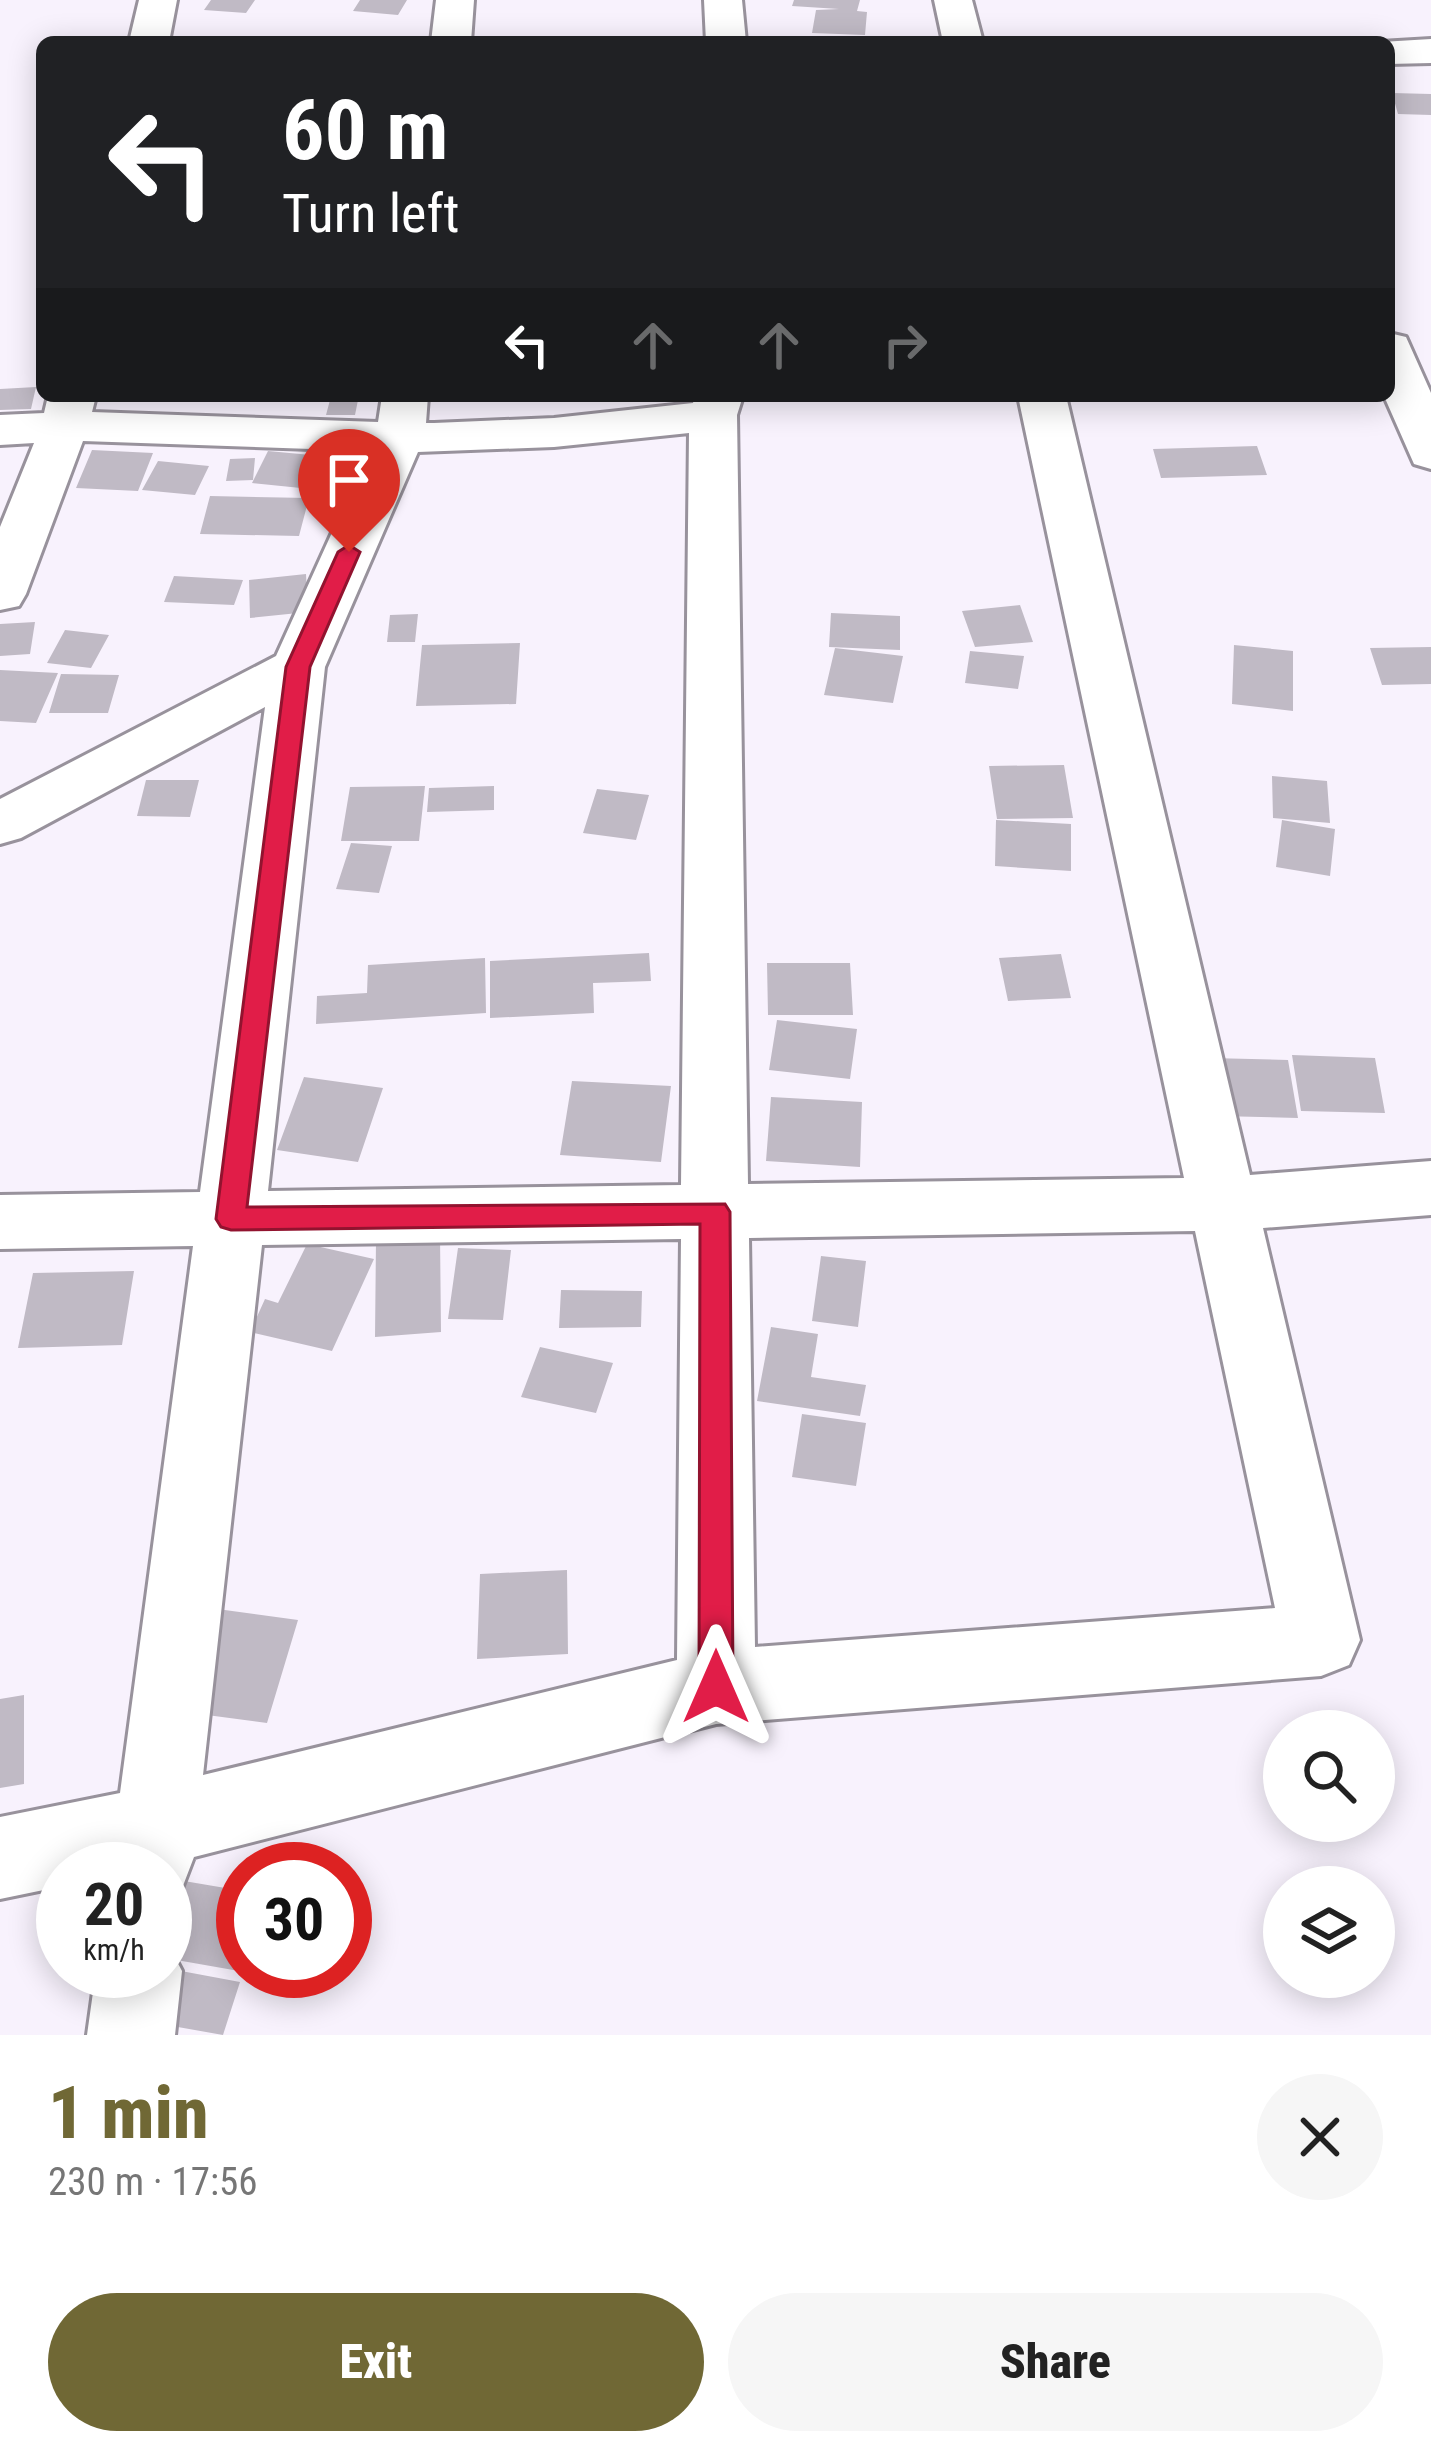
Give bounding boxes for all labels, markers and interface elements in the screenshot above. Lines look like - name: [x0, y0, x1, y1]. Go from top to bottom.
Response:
- text: 60 m: [282, 81, 449, 180]
- icon: left: [84, 84, 240, 240]
- text: Turn left: [282, 182, 459, 245]
- icon: left: [494, 312, 560, 378]
- icon: ahead: [620, 312, 686, 378]
- icon: ahead: [746, 312, 812, 378]
- icon: right: [872, 312, 938, 378]
- pin: [298, 429, 400, 552]
- icon: arrive: [316, 447, 382, 513]
- position arrow: [653, 1624, 779, 1750]
- map controls: [1263, 1710, 1395, 1998]
- button: search: [1263, 1710, 1395, 1842]
- speed limit sign: 30: [216, 1842, 372, 1998]
- button: layers: [1263, 1866, 1395, 1998]
- text: 20: [84, 1869, 144, 1940]
- text: km/h: [83, 1932, 145, 1967]
- text: 1 min: [48, 2071, 209, 2156]
- button: close: [1257, 2074, 1383, 2200]
- text: 230 m · 17:56: [48, 2159, 258, 2205]
- button: Exit: [48, 2293, 704, 2431]
- button: Share: [728, 2293, 1383, 2431]

